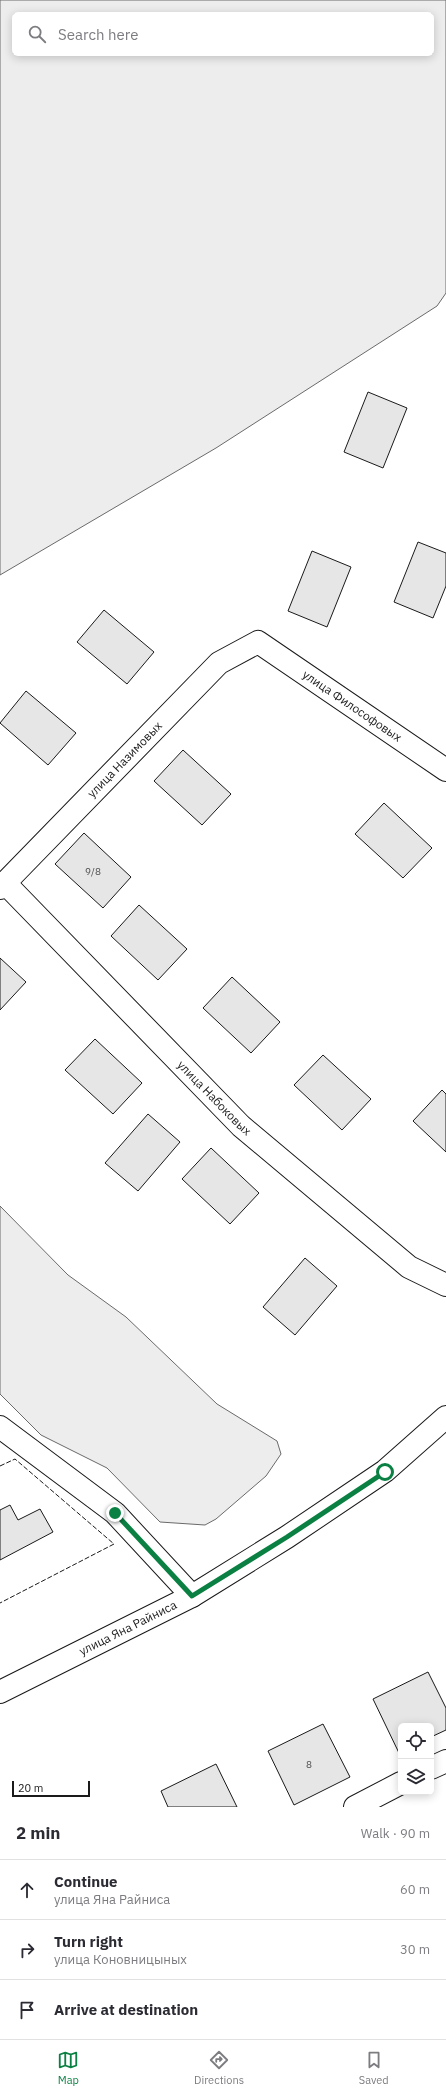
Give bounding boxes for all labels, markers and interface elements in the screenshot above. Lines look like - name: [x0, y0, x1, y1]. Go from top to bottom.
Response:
- search box: [12, 12, 434, 56]
- icon: search: [26, 23, 48, 45]
- text: Search here: [58, 25, 138, 44]
- street label: улица Философовых: [300, 667, 405, 745]
- street label: улица Назимовых: [84, 718, 165, 801]
- house number: 9/8: [85, 865, 101, 878]
- street label: улица Набоковых: [174, 1057, 254, 1138]
- route start: [376, 1463, 394, 1481]
- route end: [106, 1504, 124, 1522]
- street label: улица Яна Райниса: [76, 1597, 180, 1658]
- map controls: [398, 1723, 434, 1795]
- button: locate: [398, 1723, 434, 1759]
- house number: 8: [306, 1758, 312, 1771]
- button: layers: [398, 1759, 434, 1795]
- scale bar: [12, 1779, 90, 1798]
- text: 20 m: [18, 1781, 43, 1795]
- text: 2 min: [16, 1822, 60, 1844]
- text: Walk · 90 m: [361, 1825, 430, 1842]
- text: Continue: [54, 1872, 118, 1891]
- icon: ahead: [16, 1879, 38, 1901]
- text: 60 m: [400, 1881, 430, 1898]
- text: улица Яна Райниса: [54, 1891, 170, 1908]
- text: Turn right: [54, 1932, 123, 1951]
- icon: right: [16, 1939, 38, 1961]
- text: 30 m: [400, 1941, 430, 1958]
- text: улица Коновницыных: [54, 1951, 187, 1968]
- icon: arrive: [16, 1999, 38, 2021]
- text: Arrive at destination: [54, 2000, 198, 2019]
- tab: Map: [57, 2049, 79, 2087]
- tab: Directions: [194, 2049, 244, 2087]
- tab: Saved: [359, 2049, 389, 2087]

